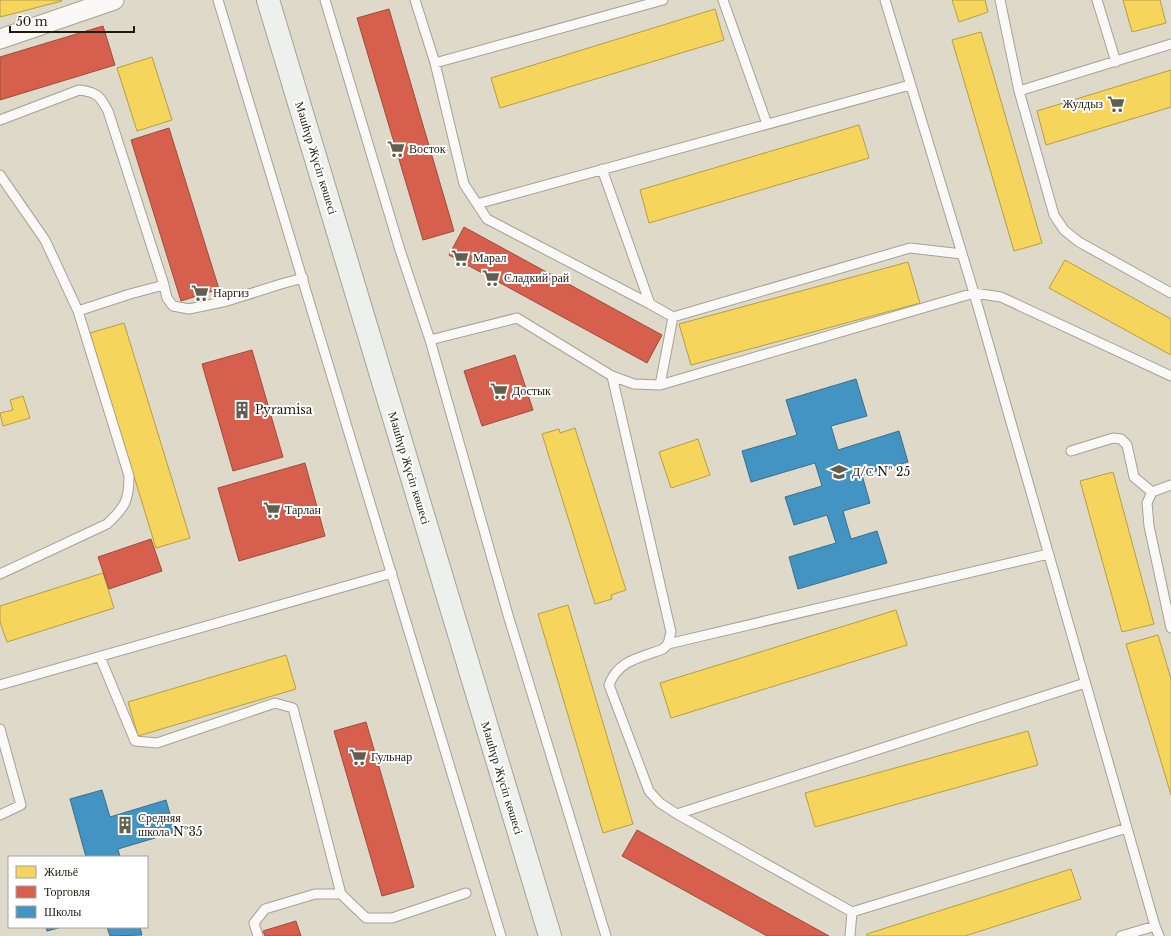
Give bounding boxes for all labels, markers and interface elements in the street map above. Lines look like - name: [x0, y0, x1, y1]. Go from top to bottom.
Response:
- scale bar: [10, 8, 134, 34]
- text: 50 m: [16, 14, 48, 29]
- supermarket icon: Жулдыз: [1106, 94, 1126, 114]
- place label: Жулдыз: [1062, 96, 1103, 111]
- street label: Мәшһүр Жүсіп көшесі: [292, 100, 341, 217]
- supermarket icon: Восток: [386, 139, 406, 159]
- place label: Восток: [409, 141, 446, 156]
- supermarket icon: Марал: [450, 248, 470, 268]
- place label: Марал: [473, 250, 506, 265]
- supermarket icon: Сладкий рай: [481, 268, 501, 288]
- place label: Сладкий рай: [504, 270, 570, 285]
- supermarket icon: Наргиз: [190, 283, 210, 303]
- place label: Наргиз: [213, 285, 249, 300]
- supermarket icon: Достык: [489, 381, 509, 401]
- place label: Достык: [512, 383, 551, 398]
- building icon: Pyramisa: [232, 400, 252, 420]
- place label: Pyramisa: [255, 402, 313, 417]
- street label: Мәшһүр Жүсіп көшесі: [385, 410, 434, 527]
- school or university icon: Д/С № 25: [829, 462, 849, 482]
- place label: Д/С № 25: [852, 464, 910, 479]
- supermarket icon: Тарлан: [262, 500, 282, 520]
- place label: Тарлан: [285, 502, 322, 517]
- street label: Мәшһүр Жүсіп көшесі: [478, 720, 527, 837]
- supermarket icon: Гульнар: [348, 747, 368, 767]
- place label: Гульнар: [371, 749, 412, 764]
- place label: Средняя школа №35: [138, 810, 203, 839]
- building icon: Средняя школа №35: [115, 815, 135, 835]
- legend: [8, 856, 148, 928]
- text: Жильё: [44, 864, 78, 879]
- text: Торговля: [44, 884, 91, 899]
- text: Школы: [44, 904, 81, 919]

